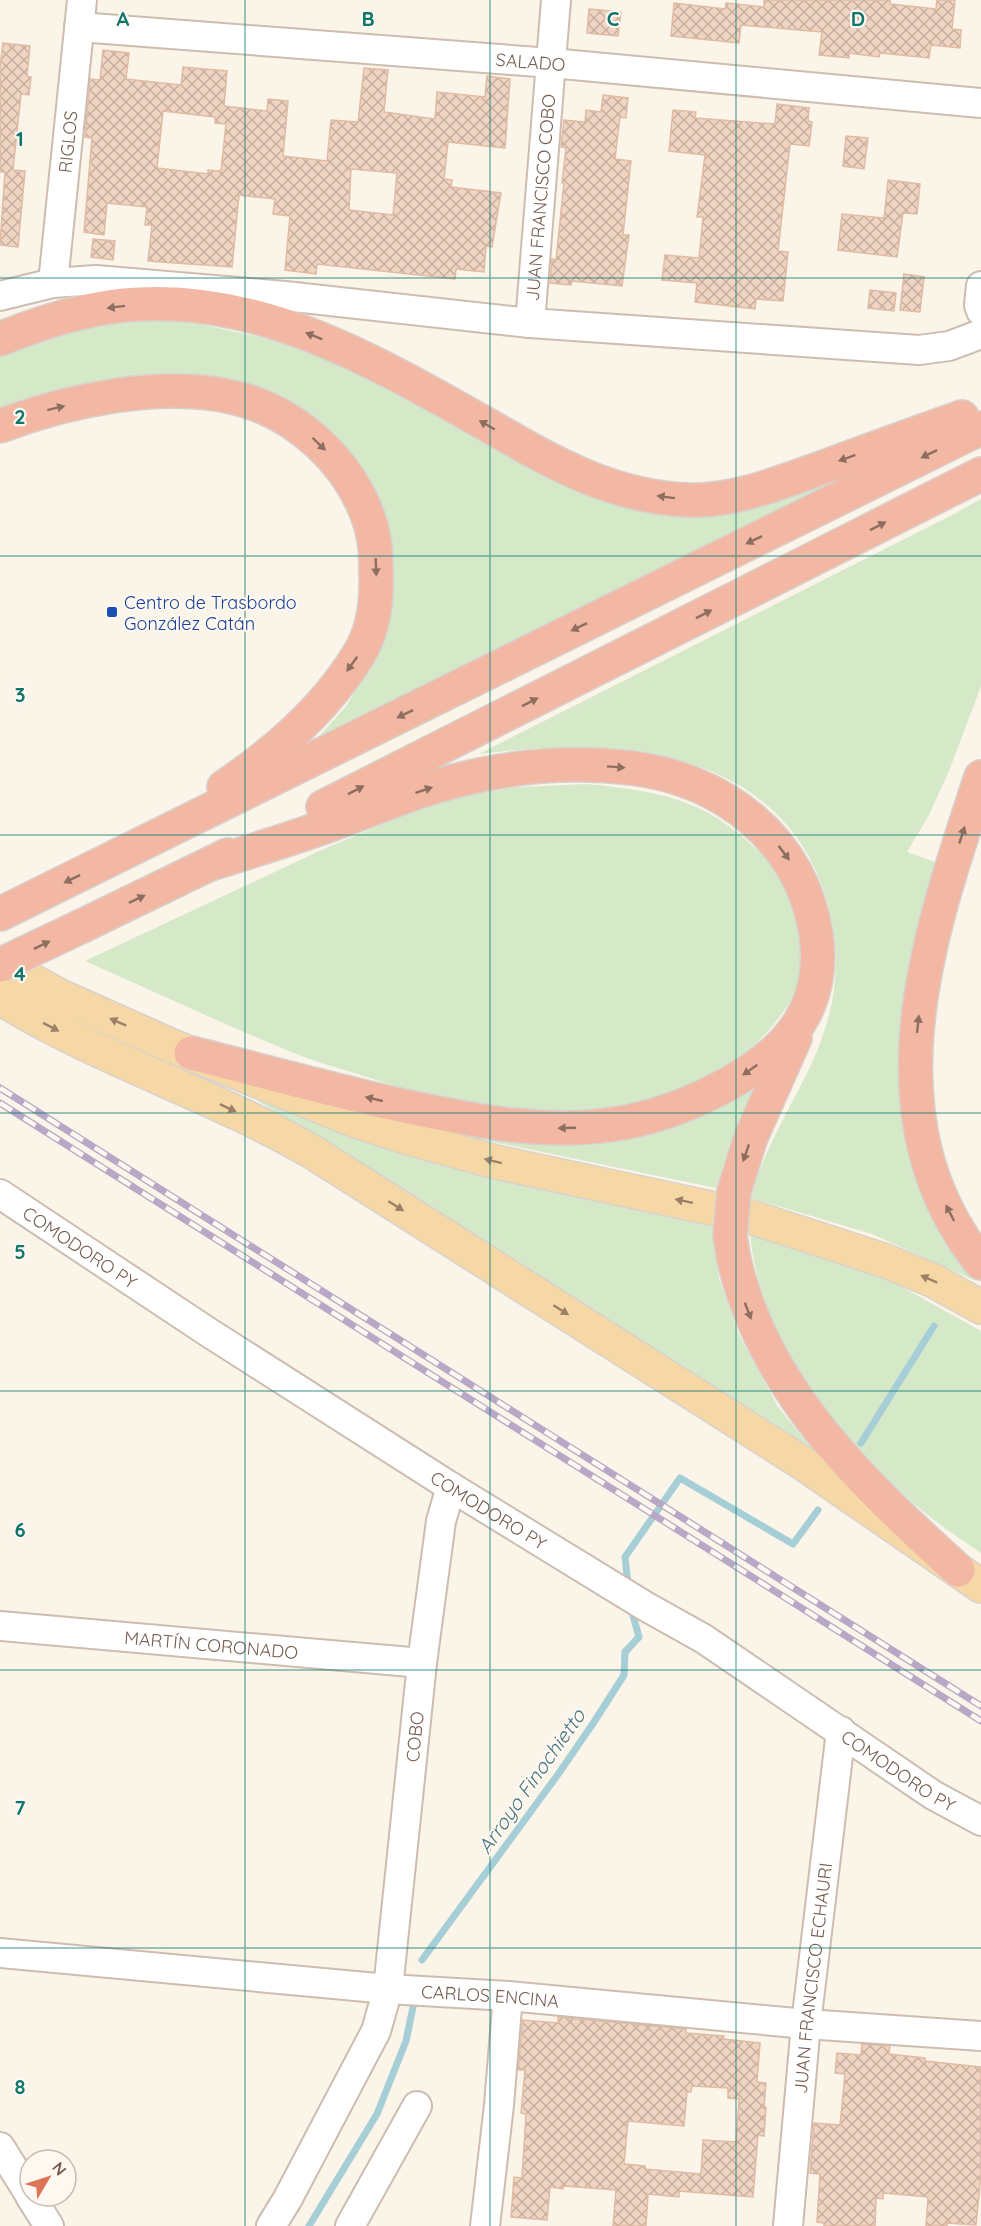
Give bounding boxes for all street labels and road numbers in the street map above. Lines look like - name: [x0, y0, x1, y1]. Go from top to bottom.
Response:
- street label: SALADO: [495, 47, 567, 76]
- street label: JUAN FRANCISCO COBO: [520, 93, 560, 302]
- street label: RIGLOS: [53, 110, 82, 174]
- street label: COMODORO PY: [18, 1201, 142, 1293]
- street label: COMODORO PY: [426, 1465, 551, 1555]
- street label: MARTÍN CORONADO: [123, 1625, 299, 1664]
- street label: COBO: [400, 1710, 428, 1763]
- street label: COMODORO PY: [837, 1725, 960, 1817]
- street label: JUAN FRANCISCO ECHAURI: [788, 1861, 837, 2095]
- street label: CARLOS ENCINA: [421, 1979, 560, 2012]

